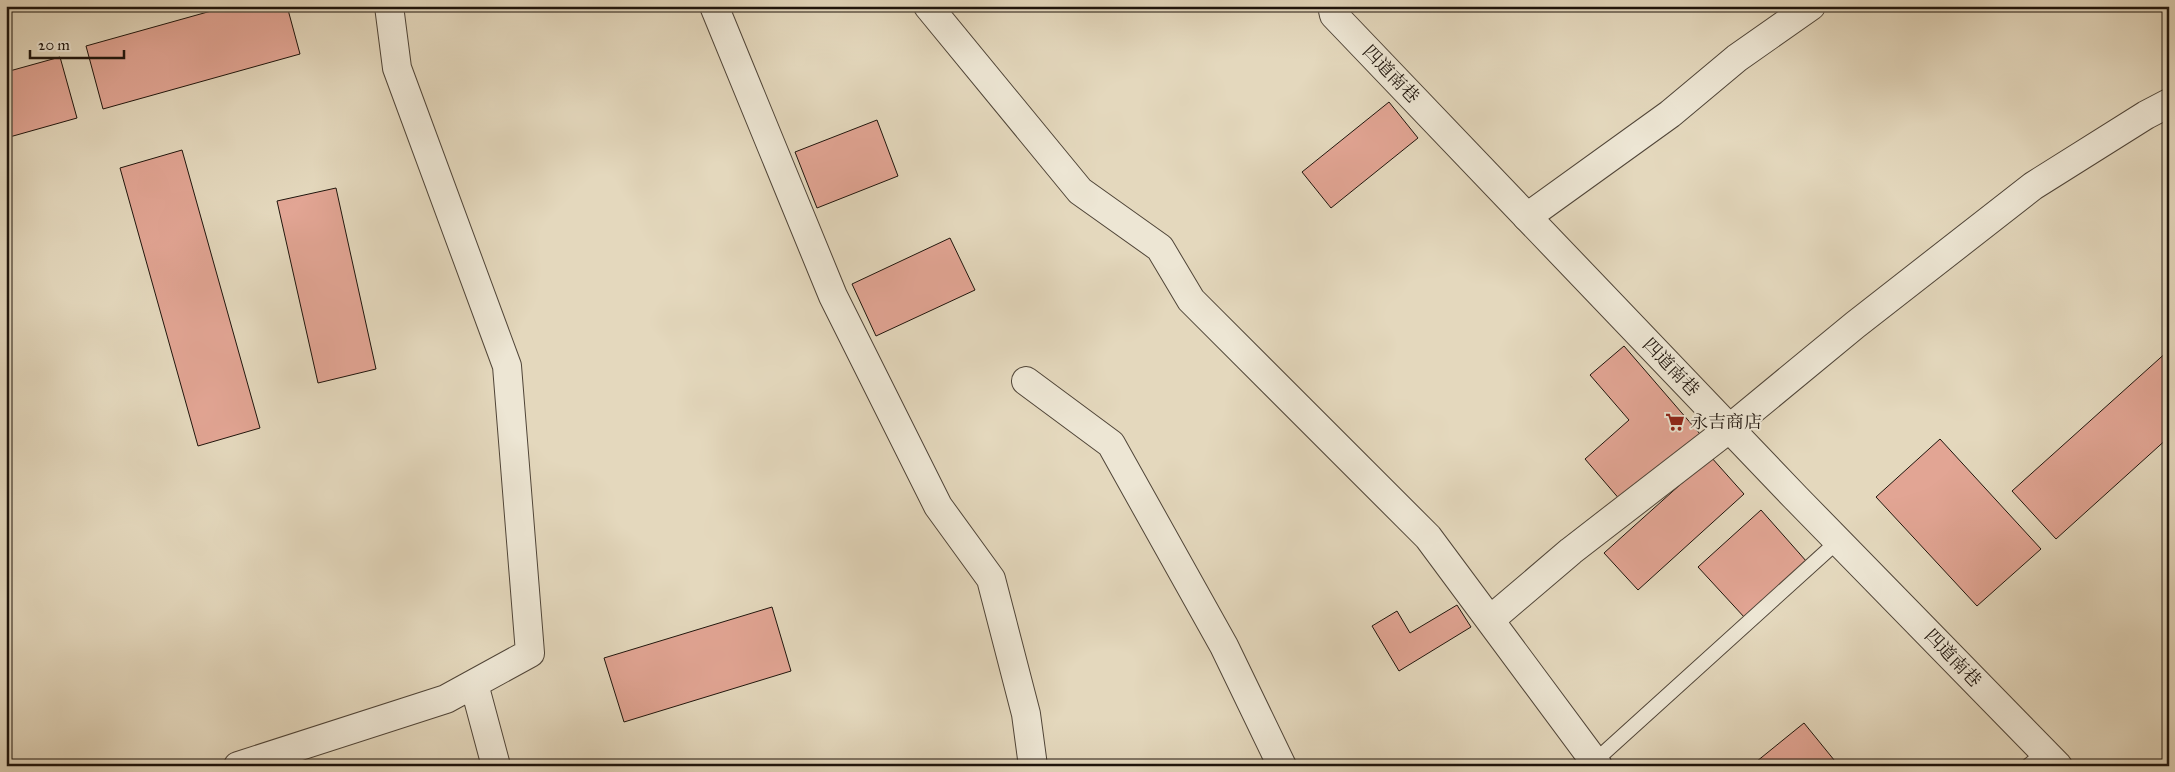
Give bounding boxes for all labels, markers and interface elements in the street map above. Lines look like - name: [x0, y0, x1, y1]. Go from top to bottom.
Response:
- scale bar: [30, 28, 124, 60]
- text: 20 m: [38, 36, 70, 54]
- street label: 四道南巷: [1358, 40, 1424, 108]
- street label: 四道南巷: [1638, 333, 1704, 401]
- supermarket icon: 永吉商店: [1664, 411, 1686, 433]
- place label: 永吉商店: [1690, 411, 1762, 433]
- street label: 四道南巷: [1920, 624, 1986, 692]

